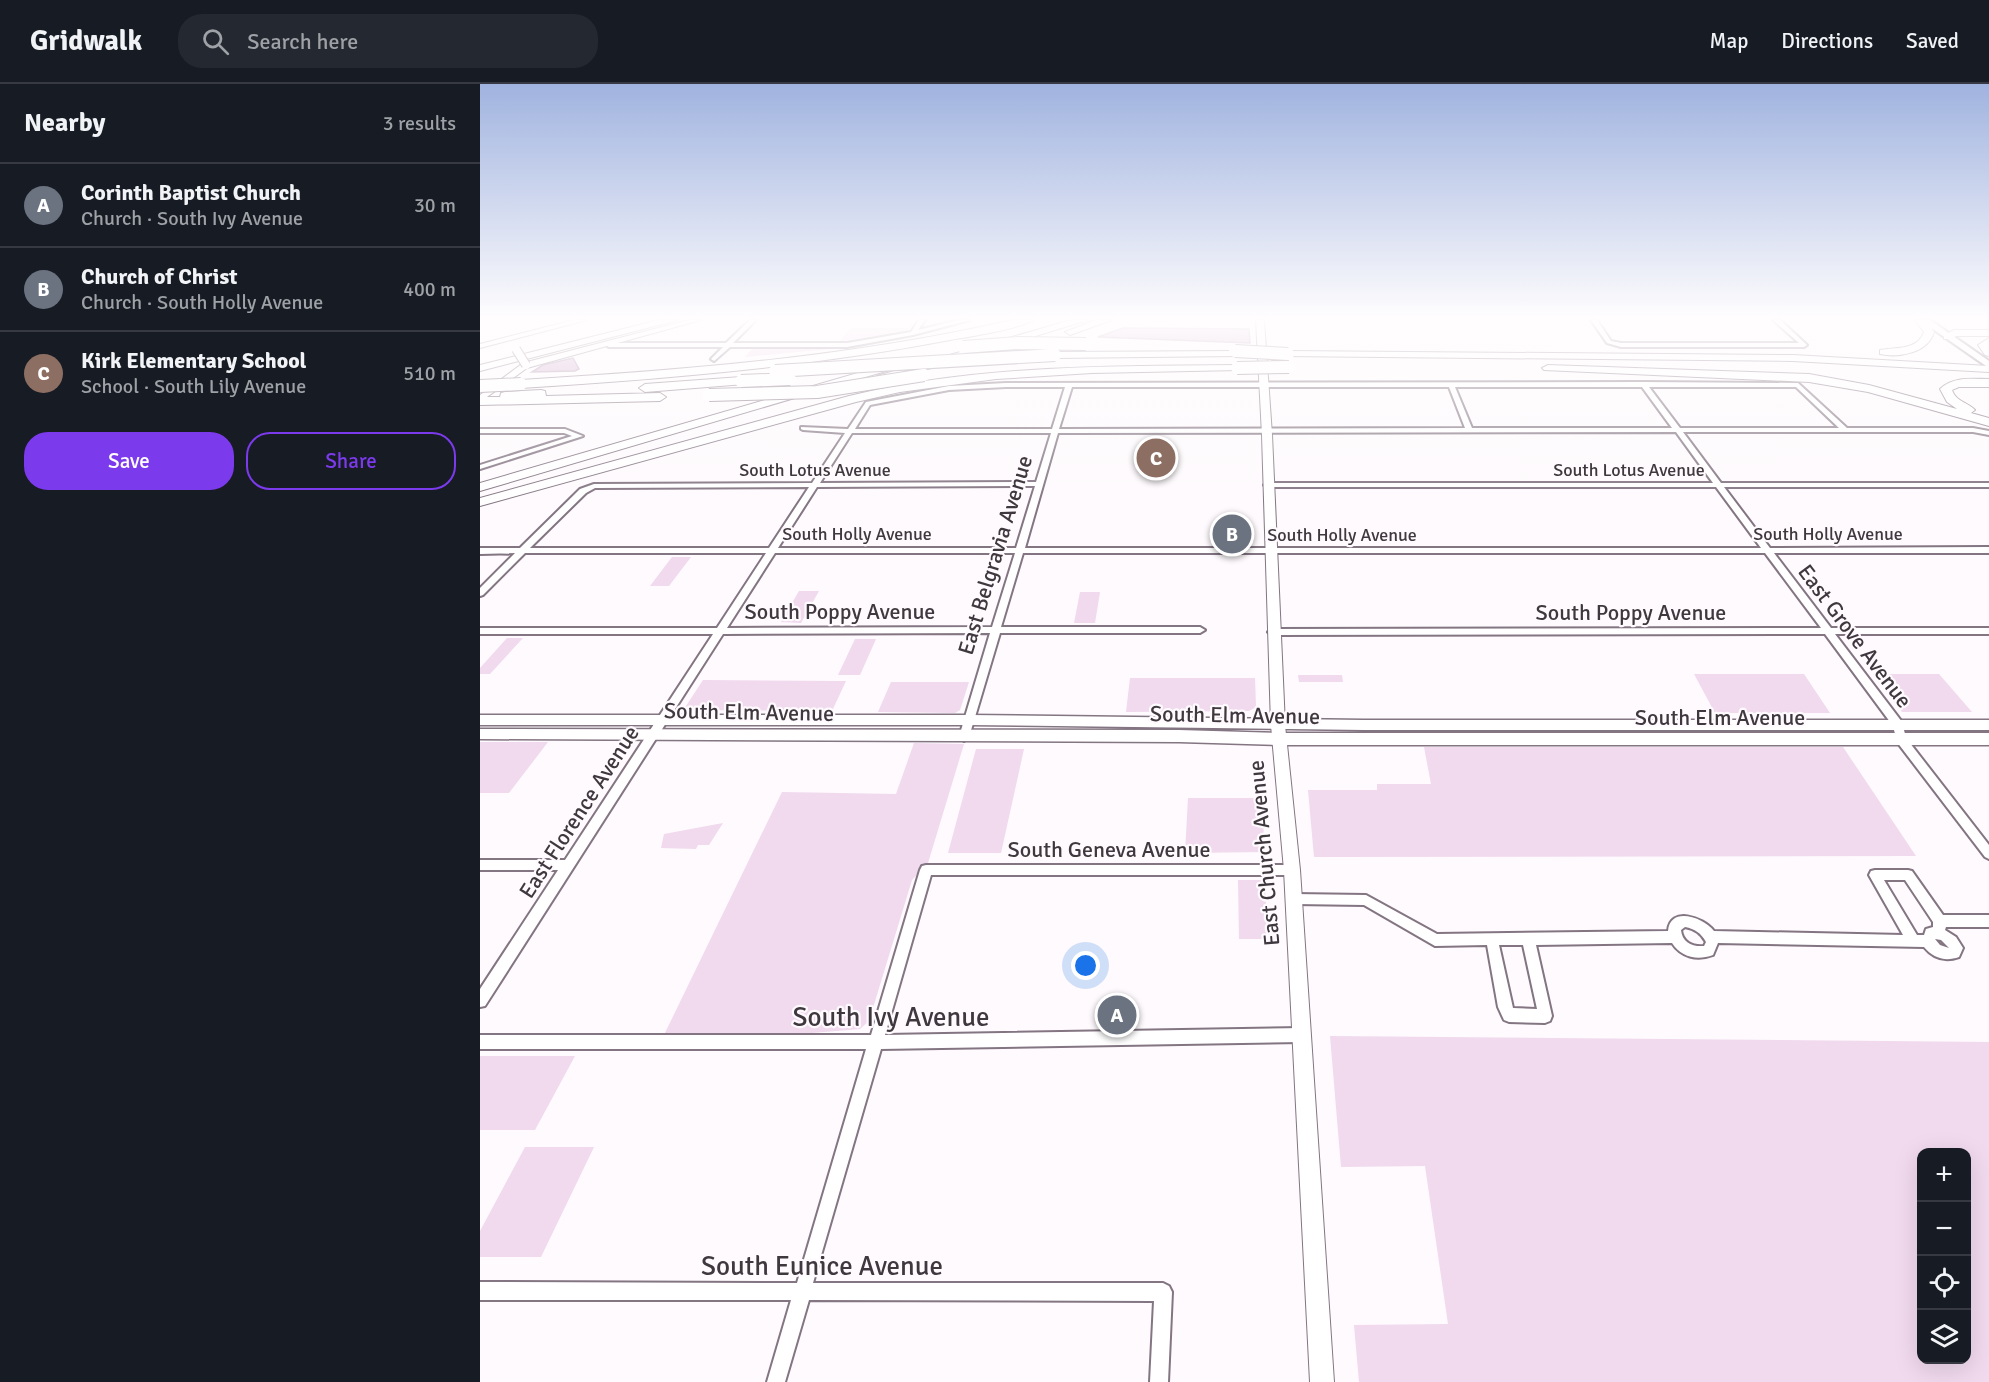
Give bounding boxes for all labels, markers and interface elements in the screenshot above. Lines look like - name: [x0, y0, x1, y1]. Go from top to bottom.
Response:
- search box: [178, 14, 598, 68]
- text: Gridwalk: [30, 24, 142, 58]
- icon: search: [199, 25, 232, 58]
- text: Search here: [247, 28, 358, 55]
- text: Map: [1710, 28, 1748, 54]
- text: Directions: [1781, 28, 1873, 54]
- text: Saved: [1906, 28, 1959, 54]
- text: Nearby: [24, 107, 105, 139]
- text: 3 results: [383, 111, 456, 136]
- text: Corinth Baptist Church: [81, 179, 301, 206]
- text: A: [37, 193, 50, 218]
- text: 30 m: [414, 193, 456, 218]
- text: Church · South Ivy Avenue: [81, 206, 303, 231]
- text: Church of Christ: [81, 263, 237, 290]
- text: B: [37, 277, 50, 302]
- text: 400 m: [403, 277, 456, 302]
- text: Church · South Holly Avenue: [81, 290, 323, 315]
- text: Kirk Elementary School: [81, 347, 307, 374]
- text: C: [37, 361, 50, 386]
- text: 510 m: [403, 361, 456, 386]
- text: School · South Lily Avenue: [81, 374, 306, 399]
- button: Save: [24, 432, 234, 490]
- button: Share: [246, 432, 456, 490]
- pin: C: [1136, 436, 1176, 481]
- street label: East Belgravia Avenue: [952, 452, 1038, 658]
- street label: South Lotus Avenue: [739, 459, 891, 481]
- street label: South Lotus Avenue: [1553, 459, 1705, 481]
- pin: B: [1212, 512, 1251, 556]
- street label: South Holly Avenue: [782, 523, 932, 545]
- street label: South Holly Avenue: [1753, 523, 1903, 545]
- street label: South Holly Avenue: [1267, 524, 1417, 546]
- street label: East Grove Avenue: [1792, 559, 1918, 713]
- street label: South Poppy Avenue: [745, 598, 935, 625]
- street label: South Poppy Avenue: [1536, 599, 1726, 626]
- street label: South Elm Avenue: [664, 697, 834, 727]
- street label: South Elm Avenue: [1150, 700, 1320, 730]
- street label: South Elm Avenue: [1635, 704, 1805, 731]
- street label: East Florence Avenue: [513, 721, 645, 903]
- street label: East Church Avenue: [1242, 759, 1286, 947]
- street label: South Geneva Avenue: [1008, 836, 1210, 863]
- your location: [1071, 951, 1100, 980]
- pin: A: [1098, 992, 1136, 1038]
- street label: South Ivy Avenue: [792, 1001, 990, 1034]
- map controls: [1917, 1148, 1971, 1364]
- button: +: [1917, 1148, 1971, 1202]
- button: −: [1917, 1202, 1971, 1256]
- street label: South Eunice Avenue: [701, 1250, 943, 1283]
- button: locate: [1917, 1256, 1971, 1310]
- button: layers: [1917, 1310, 1971, 1364]

